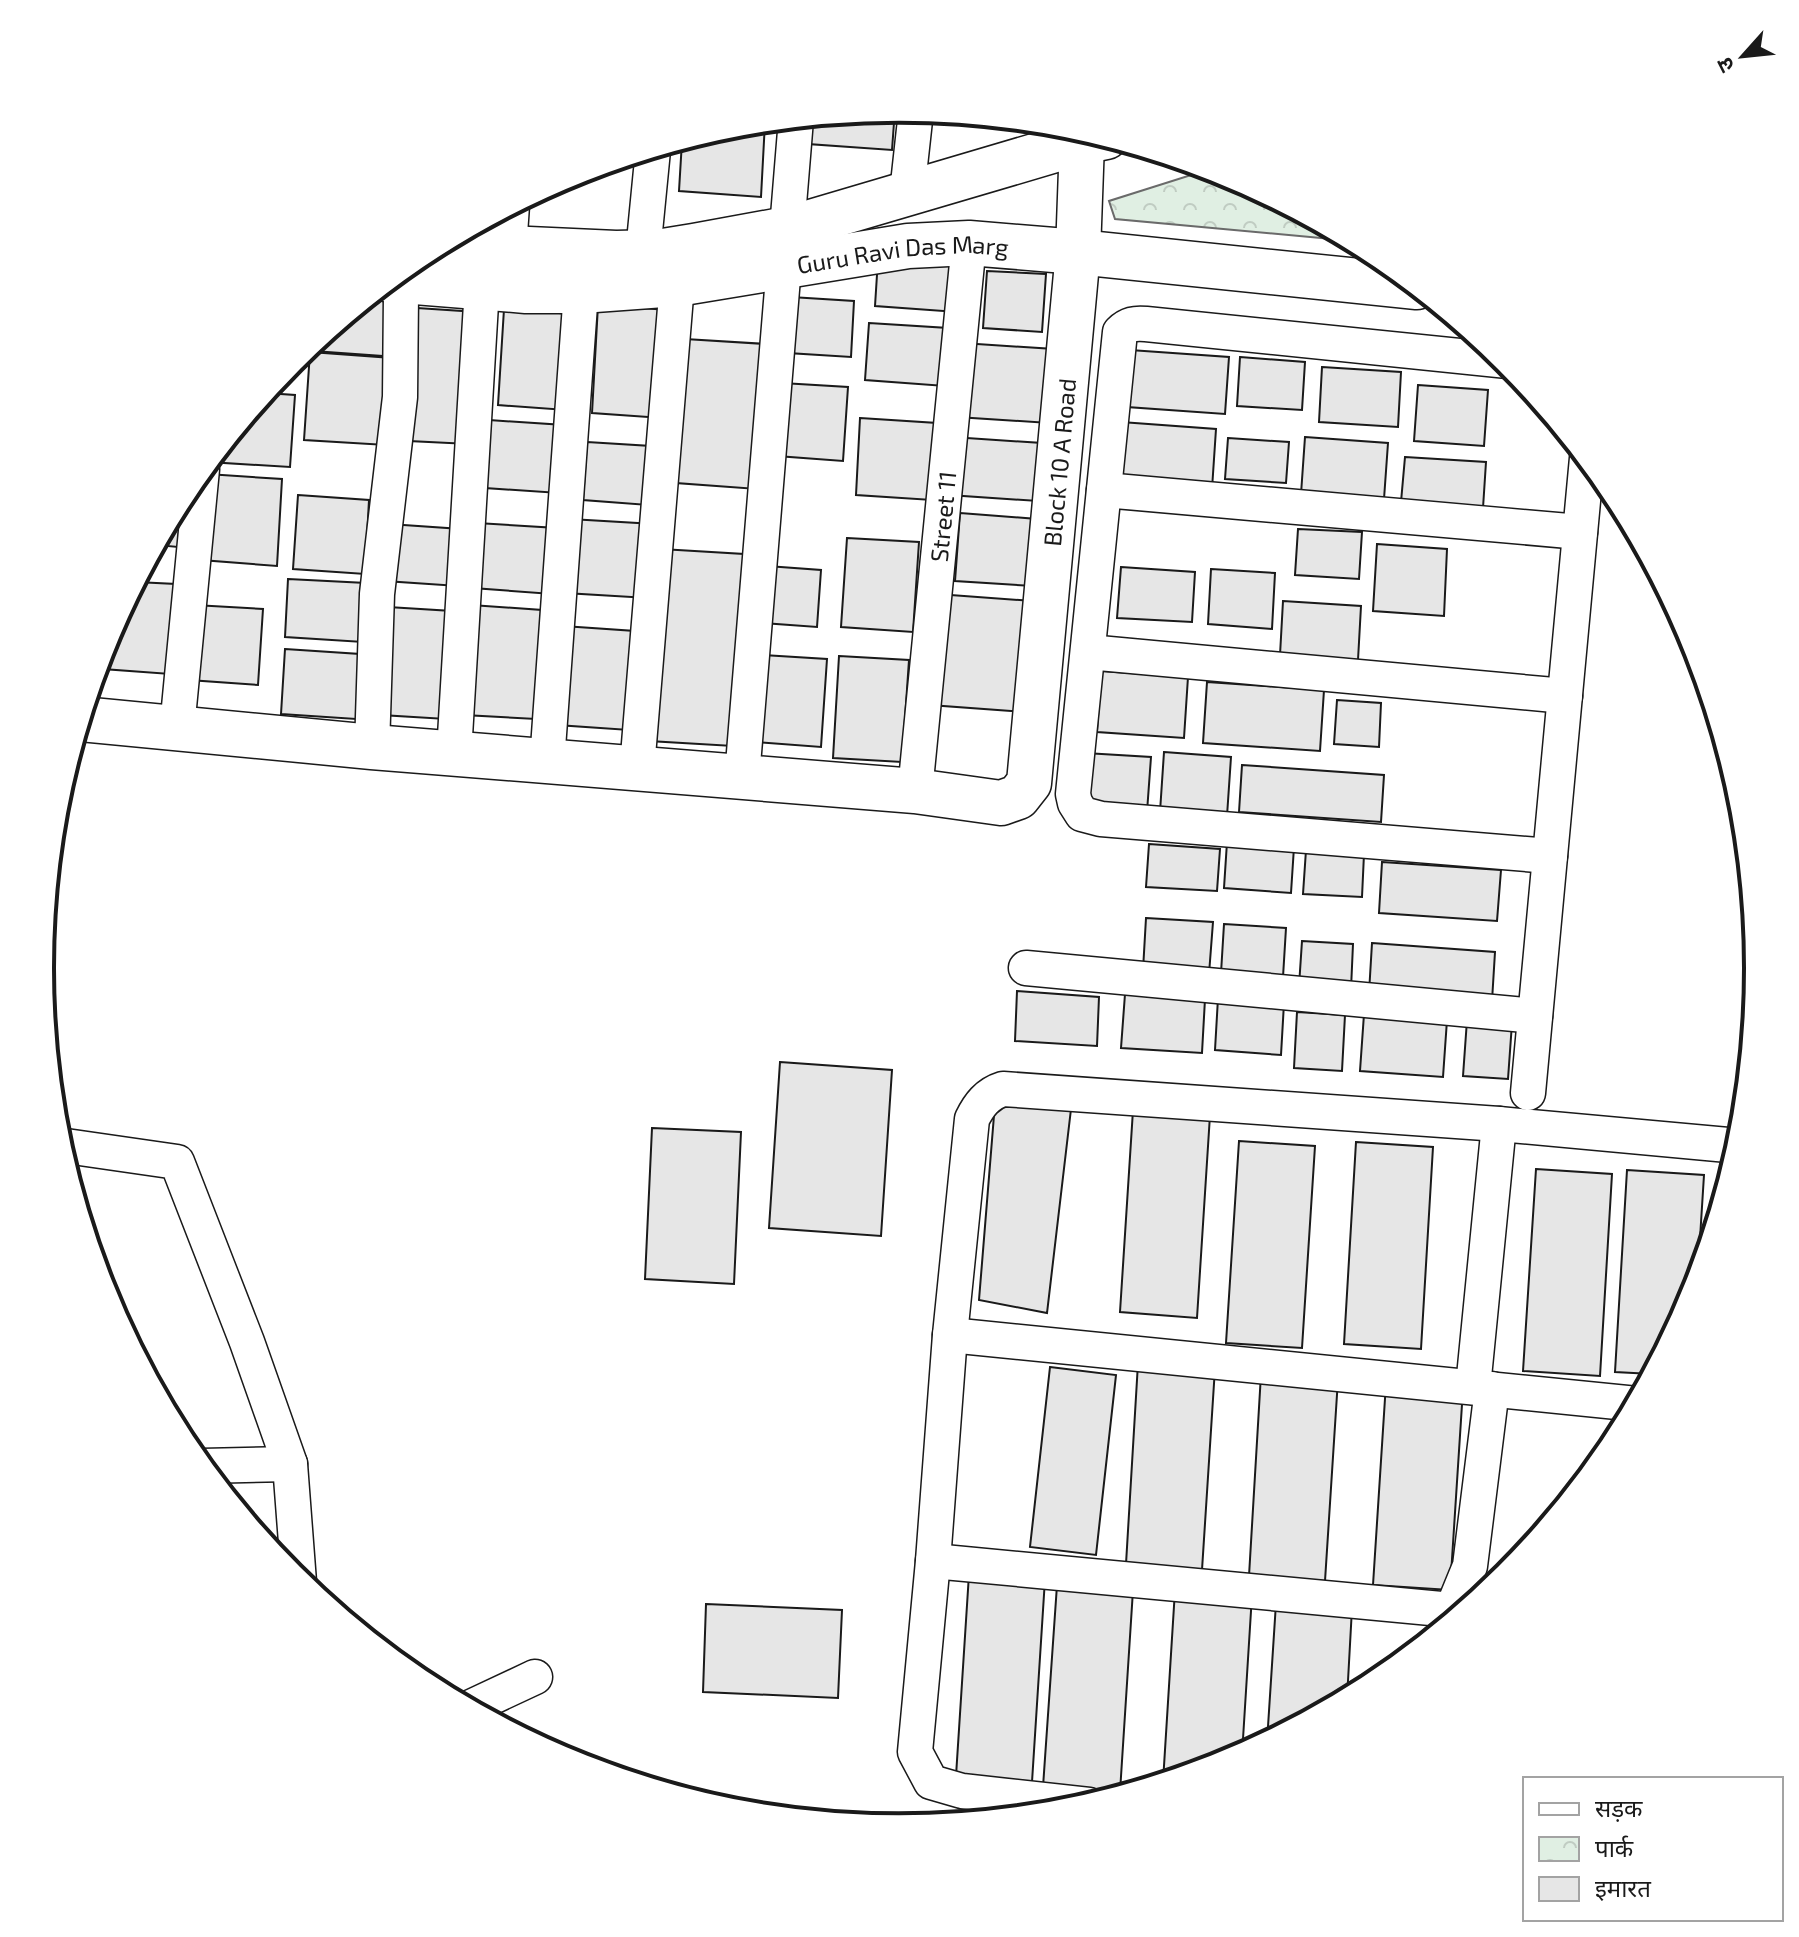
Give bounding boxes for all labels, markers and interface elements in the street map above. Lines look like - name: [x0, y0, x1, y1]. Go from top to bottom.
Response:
- north arrow: [1703, 16, 1783, 96]
- text: उ: [1709, 53, 1739, 77]
- street label: Guru Ravi Das Marg: [795, 228, 1010, 279]
- street label: Block 10 A Road: [1036, 377, 1081, 547]
- street label: Street 11: [923, 470, 961, 563]
- legend: [1523, 1777, 1783, 1921]
- text: सड़क: [1595, 1793, 1643, 1822]
- text: पार्क: [1595, 1833, 1634, 1862]
- text: इमारत: [1595, 1873, 1652, 1902]

